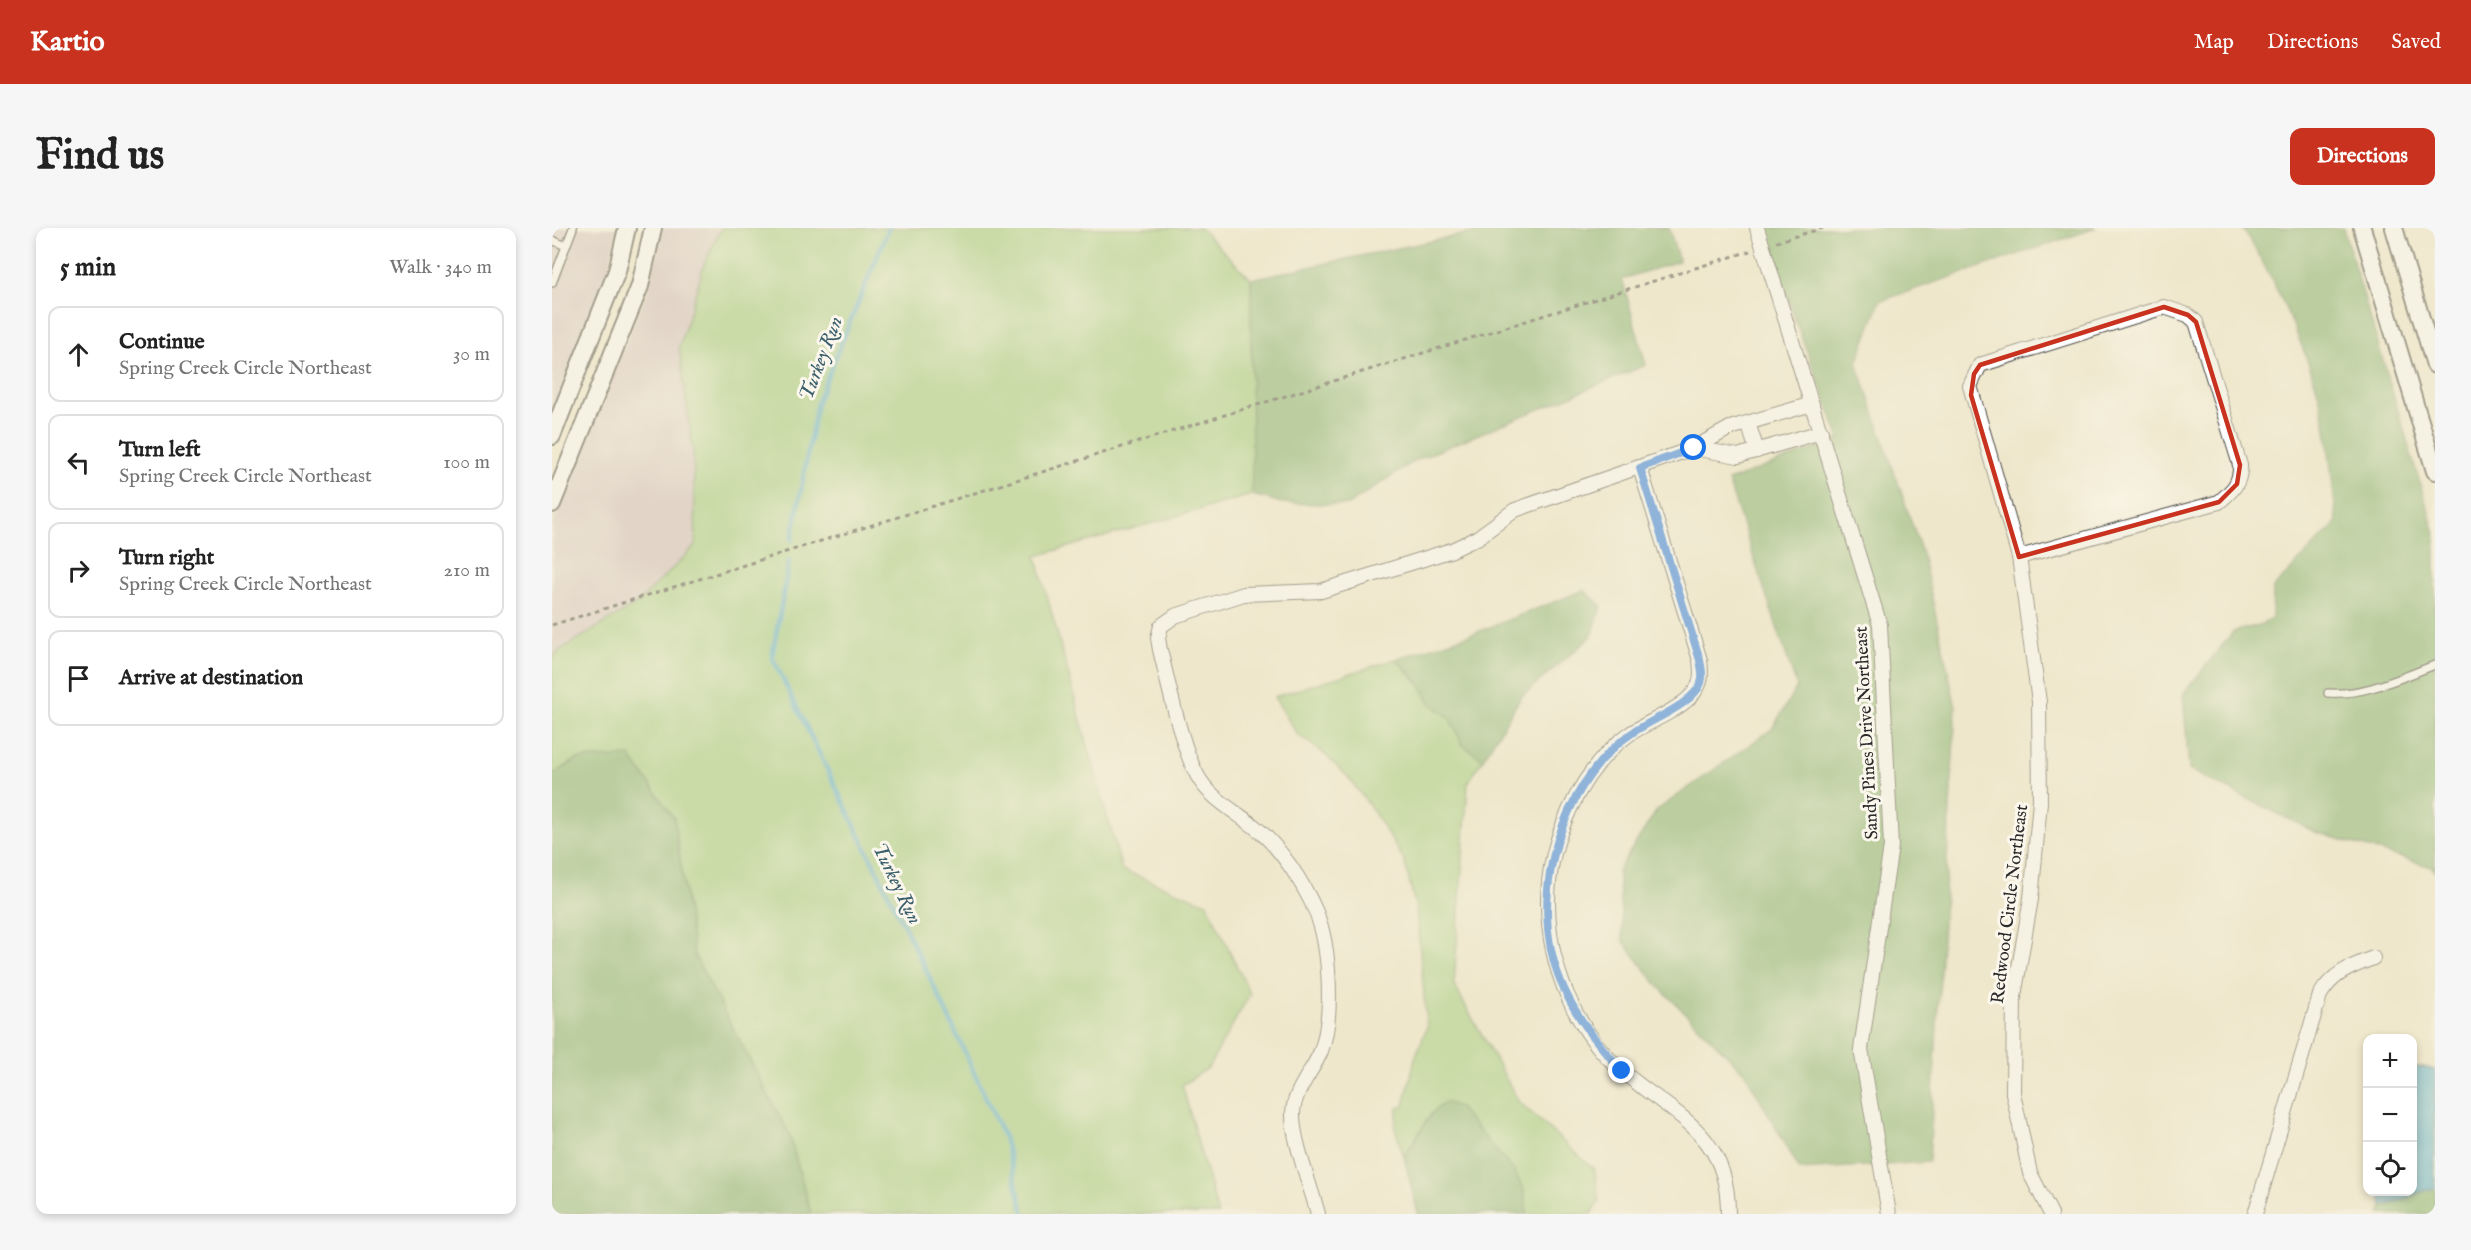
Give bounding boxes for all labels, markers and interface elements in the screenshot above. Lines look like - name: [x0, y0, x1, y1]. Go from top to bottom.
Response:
- text: Kartio: [30, 25, 105, 60]
- text: Map: [2194, 29, 2234, 56]
- text: Directions: [2267, 29, 2358, 56]
- text: Saved: [2391, 29, 2441, 56]
- button: Directions: [2290, 128, 2435, 185]
- text: Find us: [36, 130, 164, 183]
- text: 5 min: [60, 251, 116, 284]
- text: Walk · 340 m: [389, 255, 492, 280]
- water label: Turkey Run: [794, 313, 849, 404]
- text: Continue: [119, 328, 205, 356]
- icon: ahead: [62, 338, 95, 371]
- text: 30 m: [453, 342, 490, 367]
- text: Spring Creek Circle Northeast: [119, 356, 372, 381]
- route start: [1680, 434, 1706, 460]
- text: Turn left: [119, 436, 201, 464]
- icon: left: [62, 446, 95, 479]
- text: 100 m: [443, 450, 490, 475]
- text: Spring Creek Circle Northeast: [119, 464, 372, 489]
- text: Turn right: [119, 544, 214, 572]
- icon: right: [62, 554, 95, 587]
- text: 210 m: [444, 558, 490, 583]
- text: Spring Creek Circle Northeast: [119, 572, 372, 597]
- street label: Sandy Pines Drive Northeast: [1850, 626, 1885, 840]
- icon: arrive: [62, 662, 95, 695]
- text: Arrive at destination: [119, 664, 303, 692]
- street label: Redwood Circle Northeast: [1987, 803, 2034, 1005]
- water label: Turkey Run: [866, 839, 927, 929]
- map controls: [2363, 1034, 2417, 1196]
- button: +: [2363, 1034, 2417, 1088]
- route end: [1608, 1057, 1634, 1083]
- button: −: [2363, 1088, 2417, 1142]
- button: locate: [2363, 1142, 2417, 1196]

